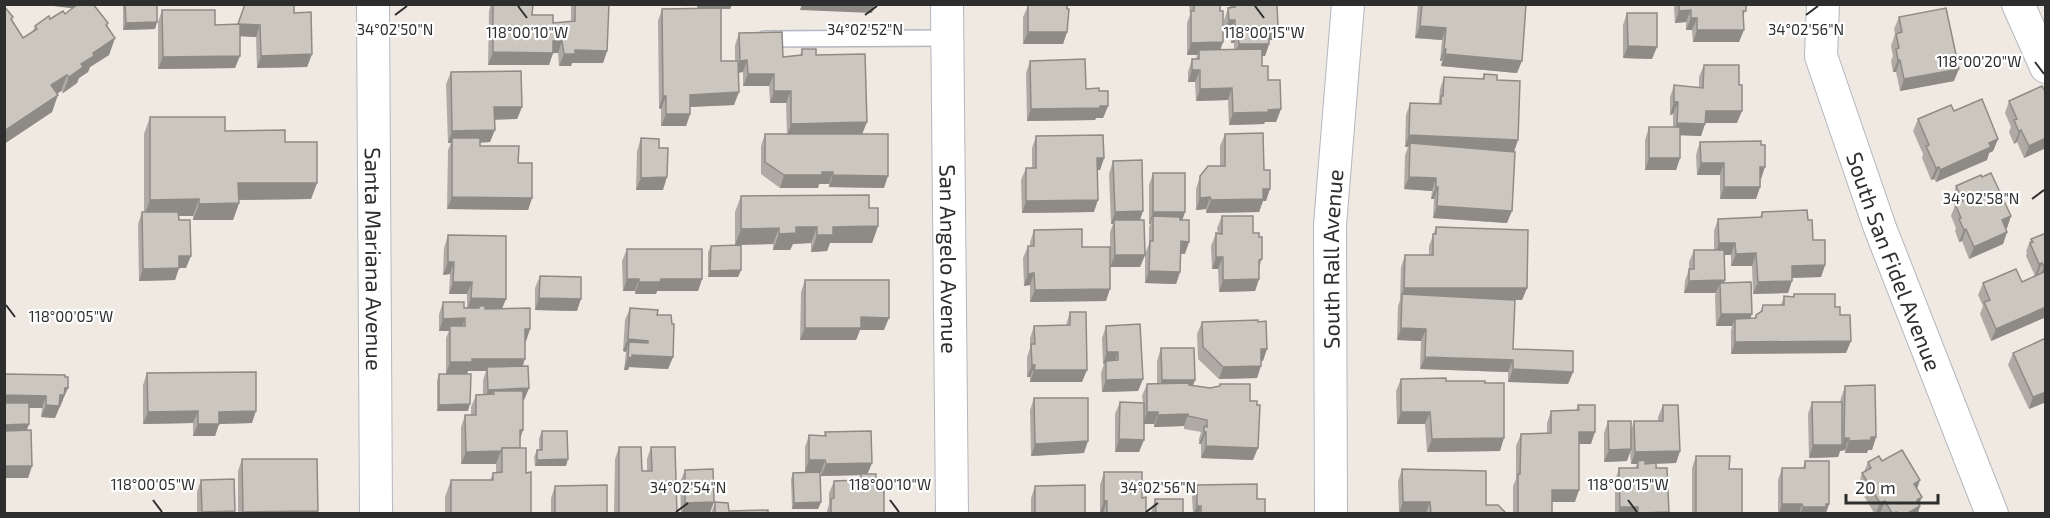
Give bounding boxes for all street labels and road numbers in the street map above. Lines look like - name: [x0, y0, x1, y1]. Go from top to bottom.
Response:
- street label: Santa Mariana Avenue: [361, 147, 388, 371]
- street label: South San Fidel Avenue: [1842, 148, 1947, 374]
- street label: San Angelo Avenue: [936, 164, 963, 354]
- street label: South Rall Avenue: [1317, 168, 1347, 349]

